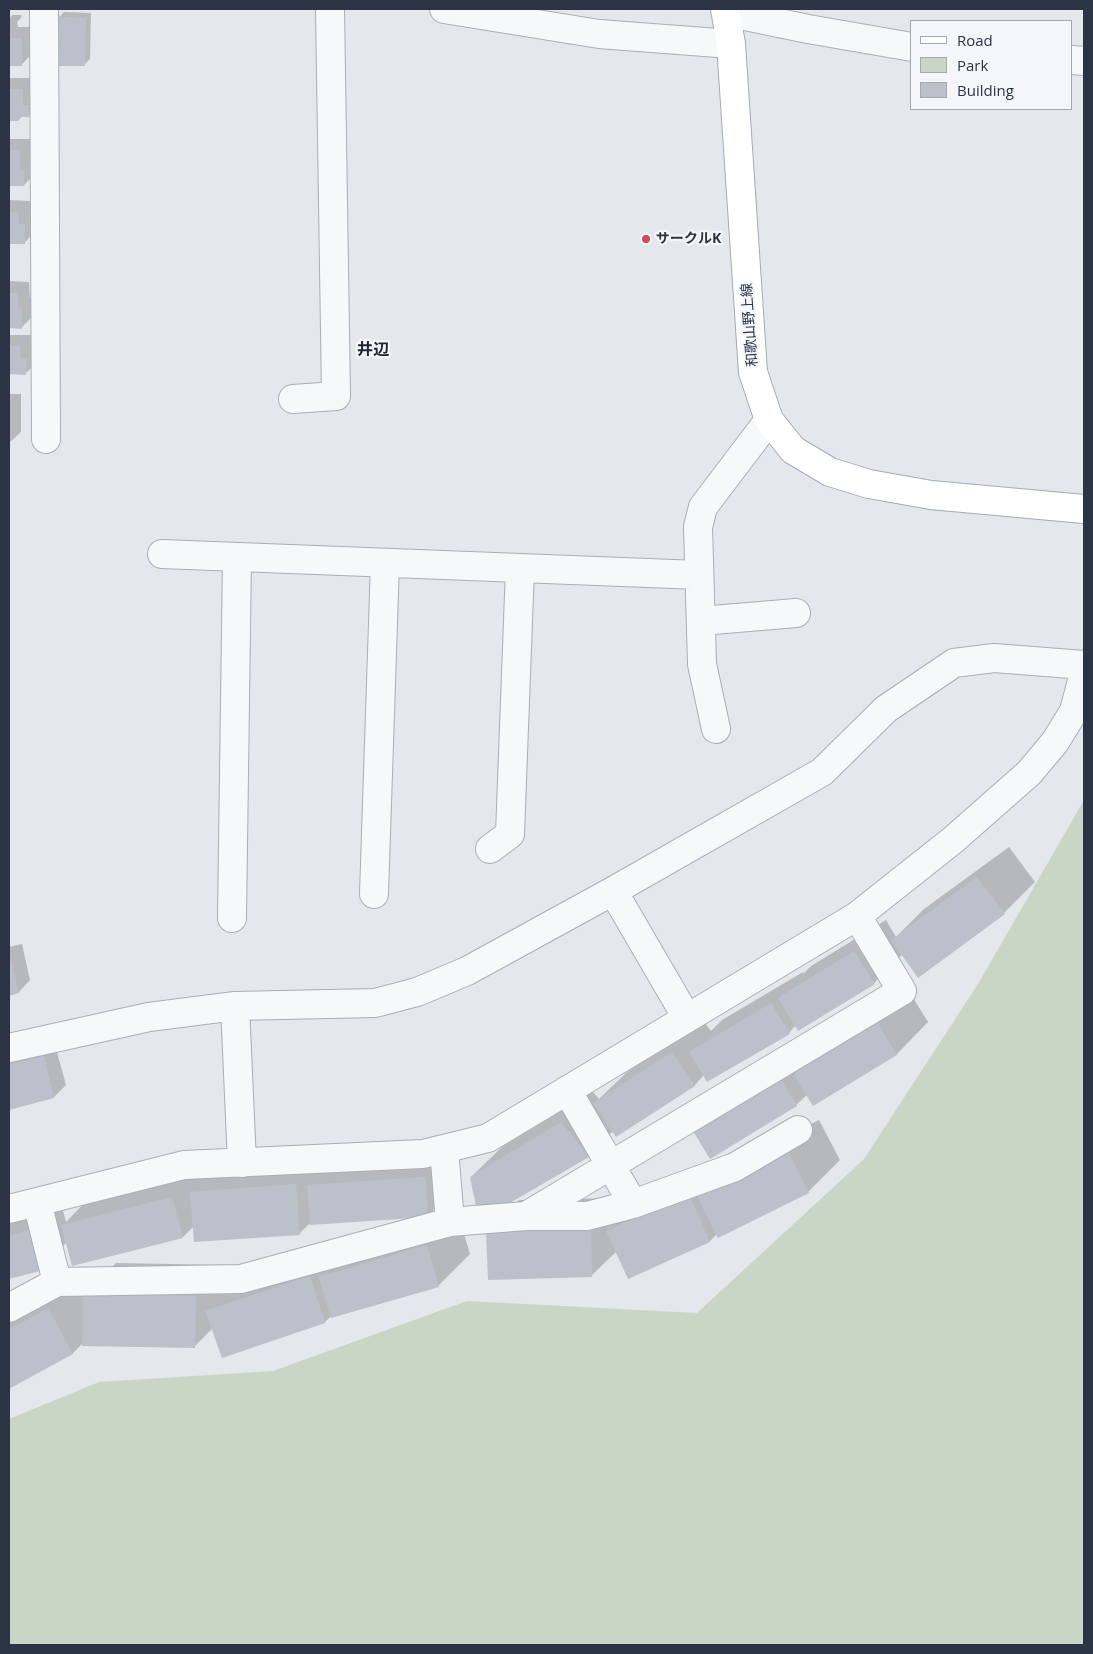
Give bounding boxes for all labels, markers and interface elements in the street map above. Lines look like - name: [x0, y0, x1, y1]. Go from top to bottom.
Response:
- legend: [910, 20, 1073, 110]
- text: Road: [957, 30, 993, 50]
- text: Park: [957, 55, 988, 75]
- text: Building: [957, 80, 1014, 100]
- place label: サークルK: [656, 231, 721, 247]
- marker: サークルK: [640, 233, 652, 245]
- street label: 和歌山野上線: [739, 283, 761, 367]
- district label: 井辺: [357, 340, 389, 360]

